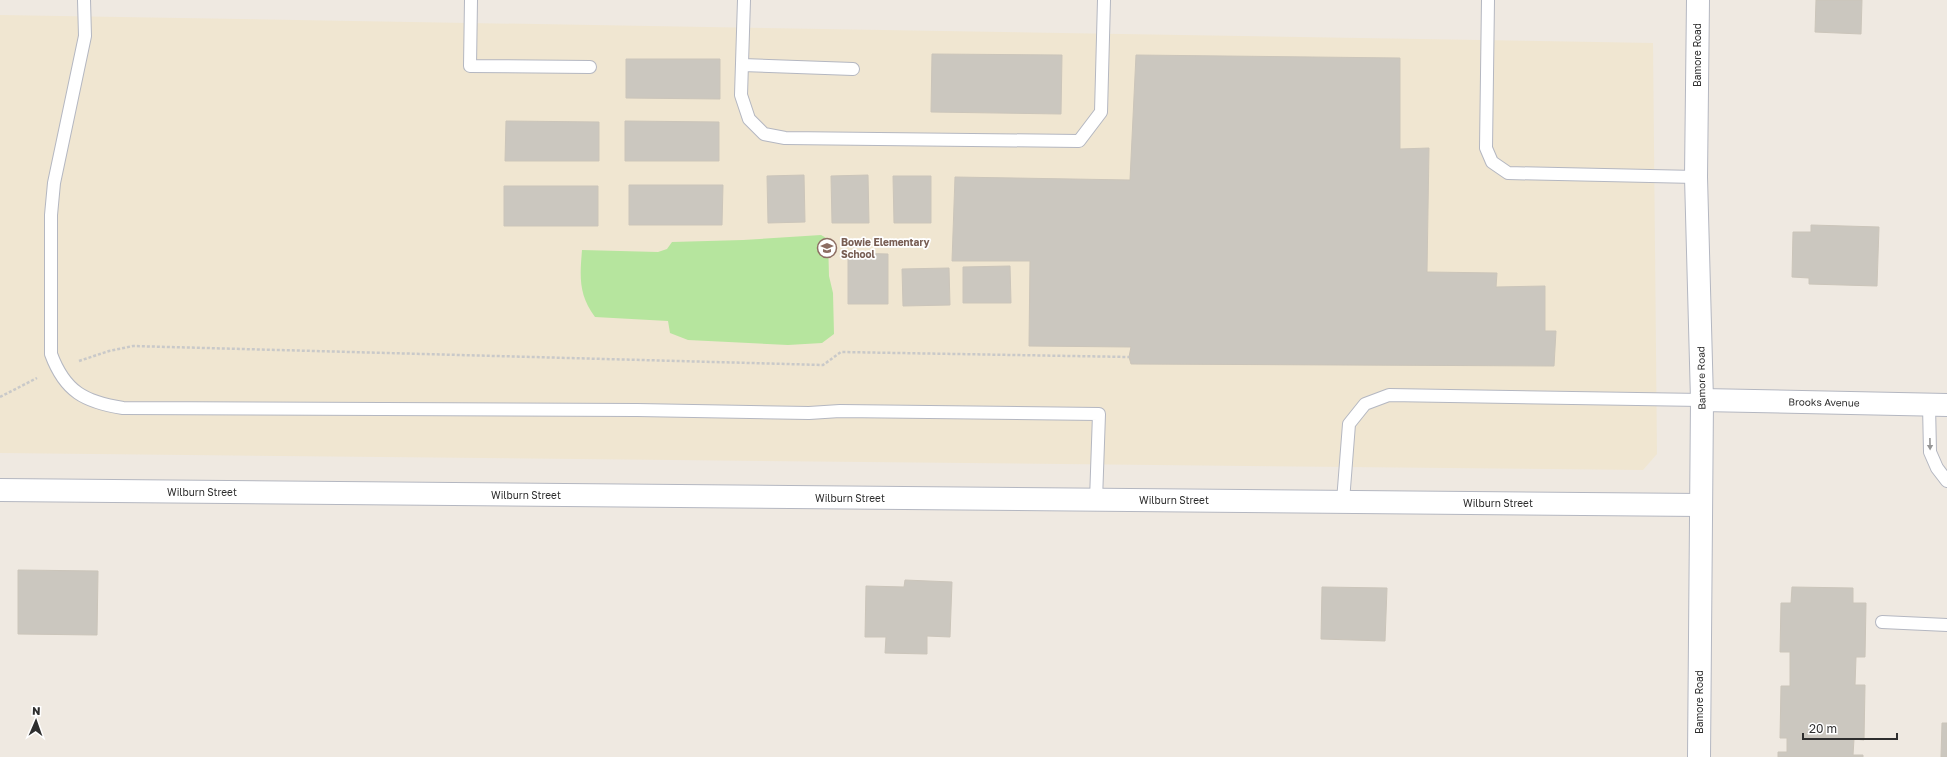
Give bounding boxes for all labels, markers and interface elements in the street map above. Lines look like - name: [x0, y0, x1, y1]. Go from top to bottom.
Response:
- street label: Bamore Road: [1691, 23, 1703, 87]
- place label: Bowie Elementary School: [841, 236, 930, 260]
- school or university icon: Bowie Elementary School: [816, 237, 838, 259]
- street label: Bamore Road: [1694, 346, 1708, 410]
- street label: Brooks Avenue: [1788, 395, 1860, 409]
- one-way arrow: [1927, 438, 1933, 451]
- street label: Wilburn Street: [167, 486, 237, 498]
- street label: Wilburn Street: [491, 489, 561, 501]
- street label: Wilburn Street: [815, 492, 885, 504]
- street label: Wilburn Street: [1139, 494, 1209, 506]
- street label: Wilburn Street: [1463, 497, 1533, 509]
- street label: Bamore Road: [1693, 670, 1705, 734]
- north arrow: [16, 701, 56, 741]
- text: N: [32, 704, 41, 717]
- scale bar: [1803, 715, 1897, 741]
- text: 20 m: [1809, 721, 1837, 736]

